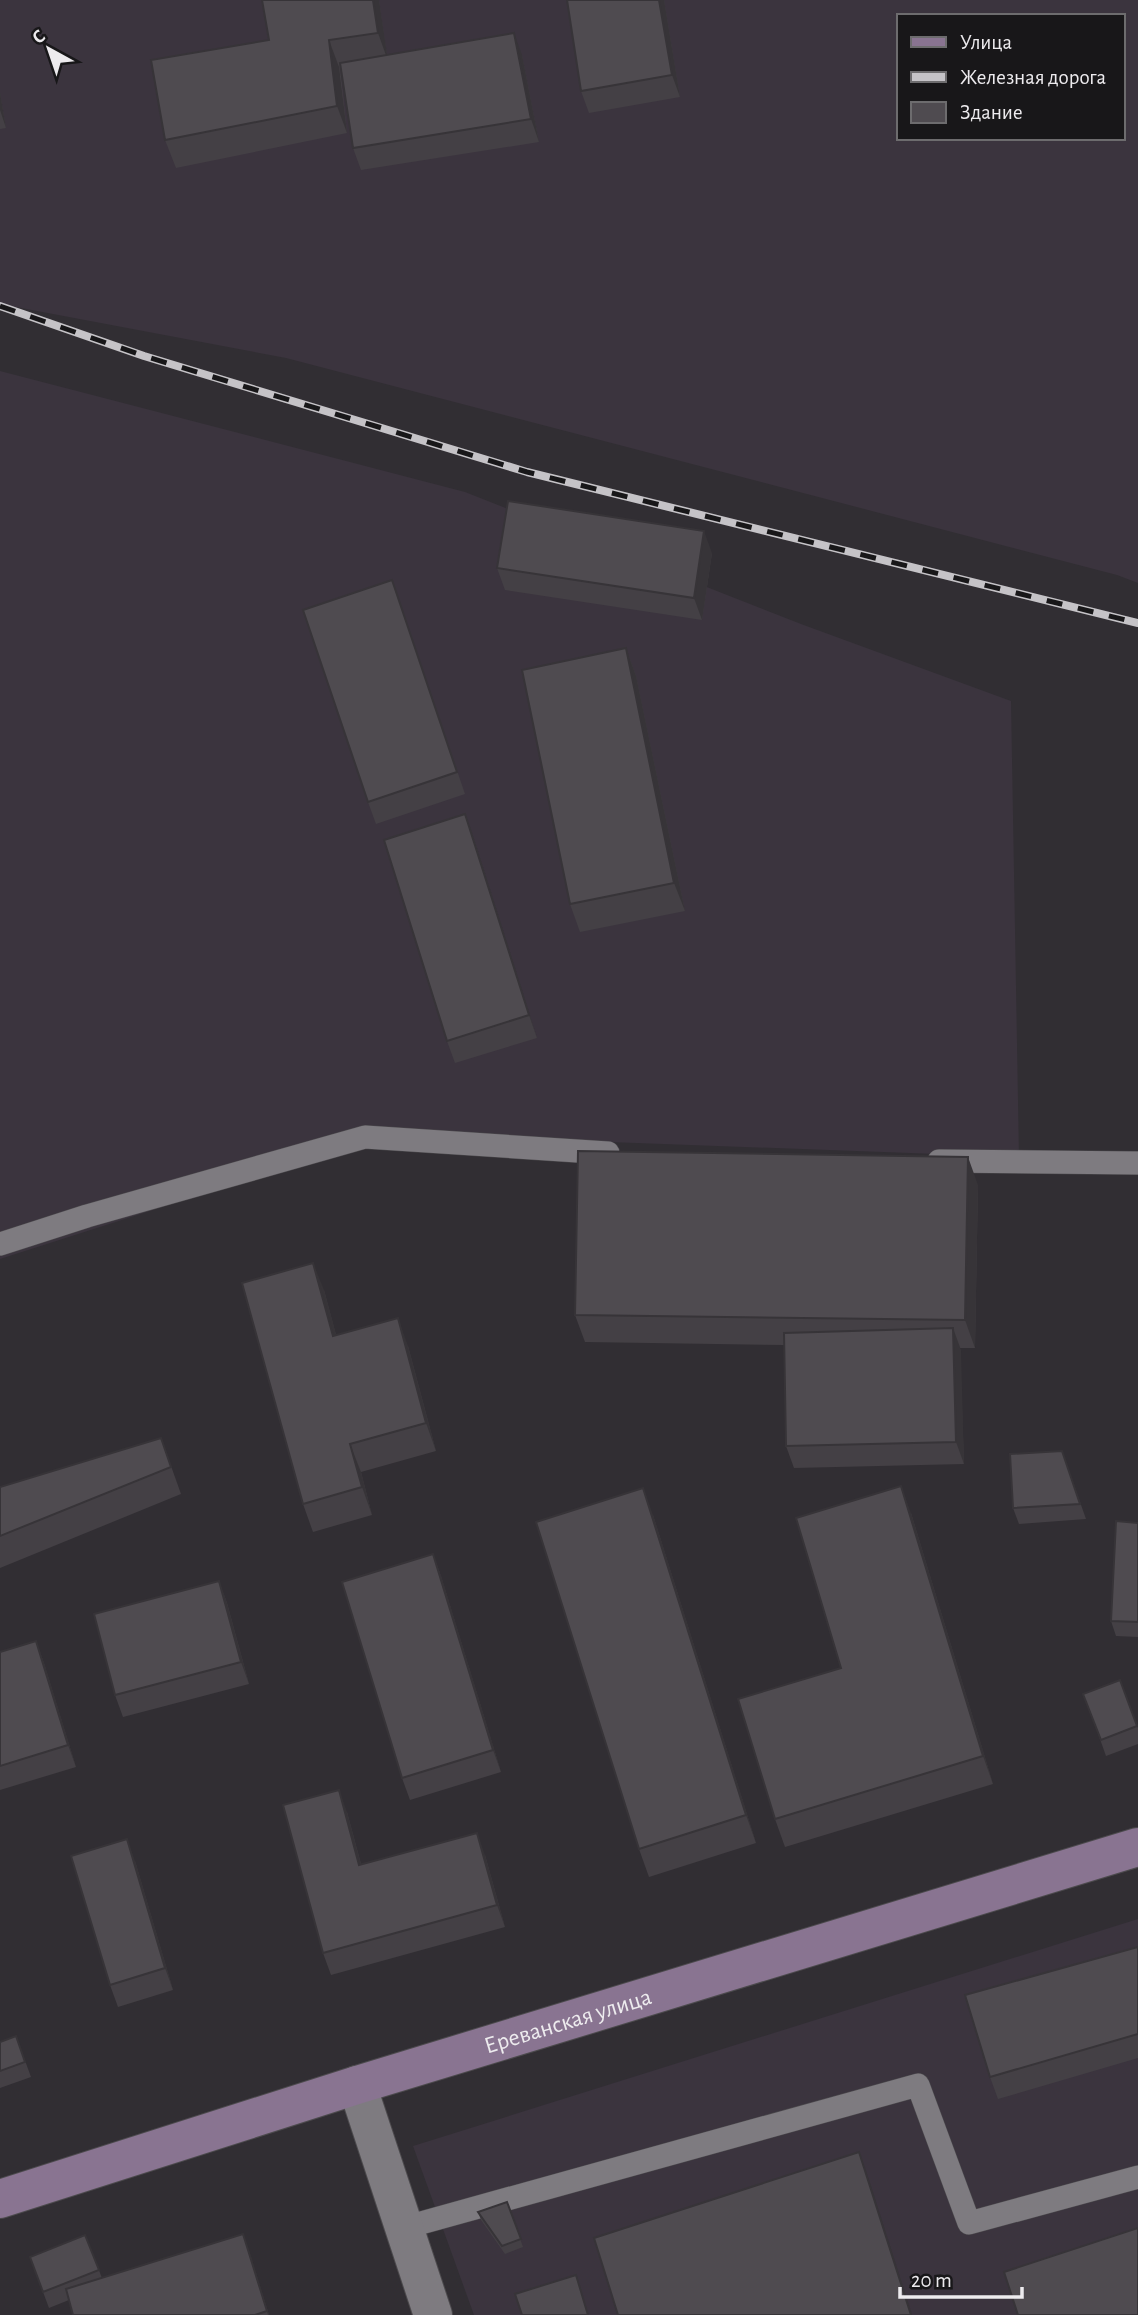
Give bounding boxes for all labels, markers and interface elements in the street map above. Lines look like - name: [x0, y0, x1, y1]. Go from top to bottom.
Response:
- north arrow: [14, 14, 84, 84]
- legend: [897, 14, 1124, 140]
- text: С: [29, 26, 49, 48]
- text: Улица: [960, 32, 1013, 53]
- text: Железная дорога: [960, 67, 1107, 88]
- text: Здание: [960, 102, 1023, 123]
- street label: Ереванская улица: [481, 1985, 655, 2059]
- scale bar: [900, 2256, 1023, 2300]
- text: 20 m: [911, 2270, 952, 2291]

